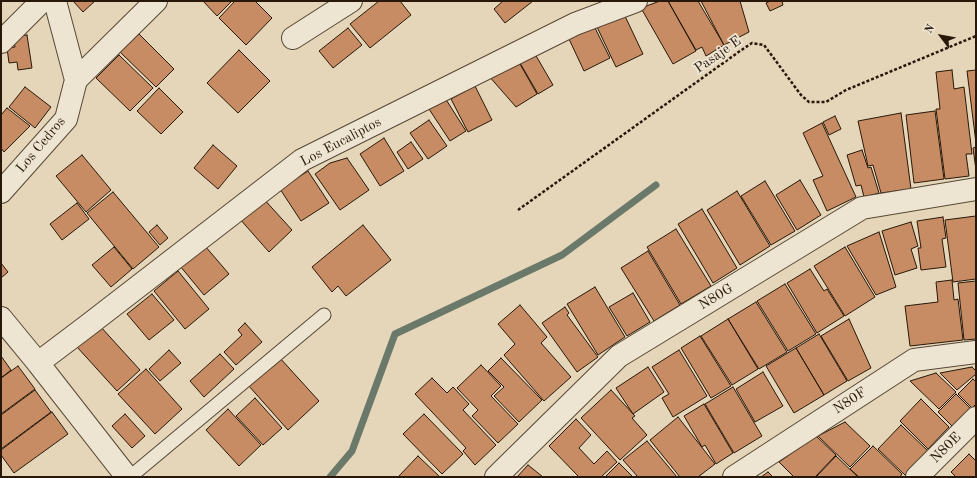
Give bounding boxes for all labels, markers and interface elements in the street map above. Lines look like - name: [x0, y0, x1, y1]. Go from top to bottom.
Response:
- north arrow: [921, 16, 961, 56]
- text: N: [924, 23, 937, 36]
- street label: Pasaje E: [691, 33, 745, 77]
- street label: Los Cedros: [13, 113, 69, 177]
- street label: Los Eucaliptos: [298, 114, 384, 170]
- street label: N80G: [696, 280, 736, 314]
- street label: N80F: [830, 384, 870, 418]
- street label: N80E: [927, 429, 965, 467]

